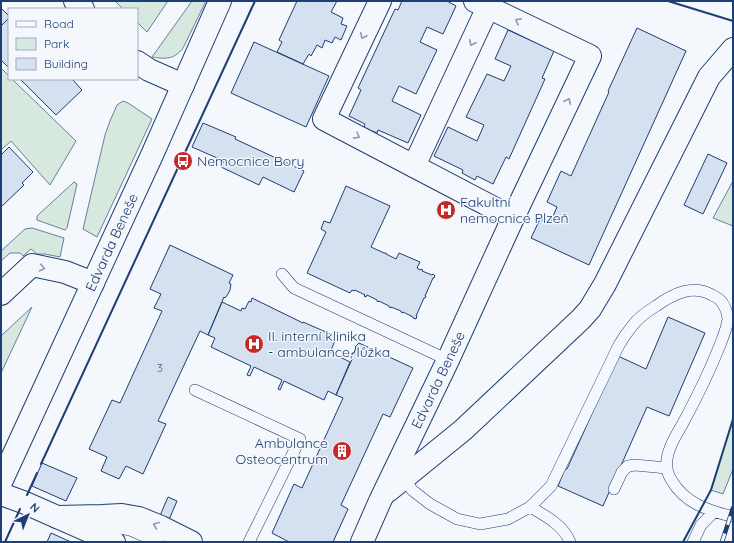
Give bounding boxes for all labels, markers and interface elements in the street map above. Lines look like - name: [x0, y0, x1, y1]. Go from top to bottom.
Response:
- legend: [8, 8, 138, 80]
- text: Road: [44, 16, 74, 31]
- one-way arrow: [515, 18, 522, 26]
- one-way arrow: [360, 32, 368, 39]
- text: Park: [44, 36, 69, 51]
- one-way arrow: [469, 38, 477, 46]
- text: Building: [44, 56, 88, 71]
- one-way arrow: [563, 98, 571, 106]
- one-way arrow: [353, 132, 361, 139]
- bus stop icon: Nemocnice Bory: [172, 150, 194, 172]
- place label: Nemocnice Bory: [197, 152, 305, 170]
- street label: Edvarda Beneše: [81, 191, 142, 294]
- place label: Fakultní nemocnice Plzeň: [460, 193, 569, 227]
- hospital icon: Fakultní nemocnice Plzeň: [435, 199, 457, 221]
- one-way arrow: [39, 263, 45, 271]
- place label: II. interní klinika - ambulance, lůžka: [268, 327, 390, 361]
- street label: Edvarda Beneše: [407, 328, 469, 432]
- hospital icon: II. interní klinika - ambulance, lůžka: [243, 333, 265, 355]
- house number: 3: [157, 360, 163, 375]
- place label: Ambulance Osteocentrum: [236, 434, 328, 468]
- building icon: Ambulance Osteocentrum: [331, 440, 353, 462]
- north arrow: [8, 495, 48, 535]
- text: N: [27, 500, 43, 516]
- one-way arrow: [153, 522, 160, 530]

